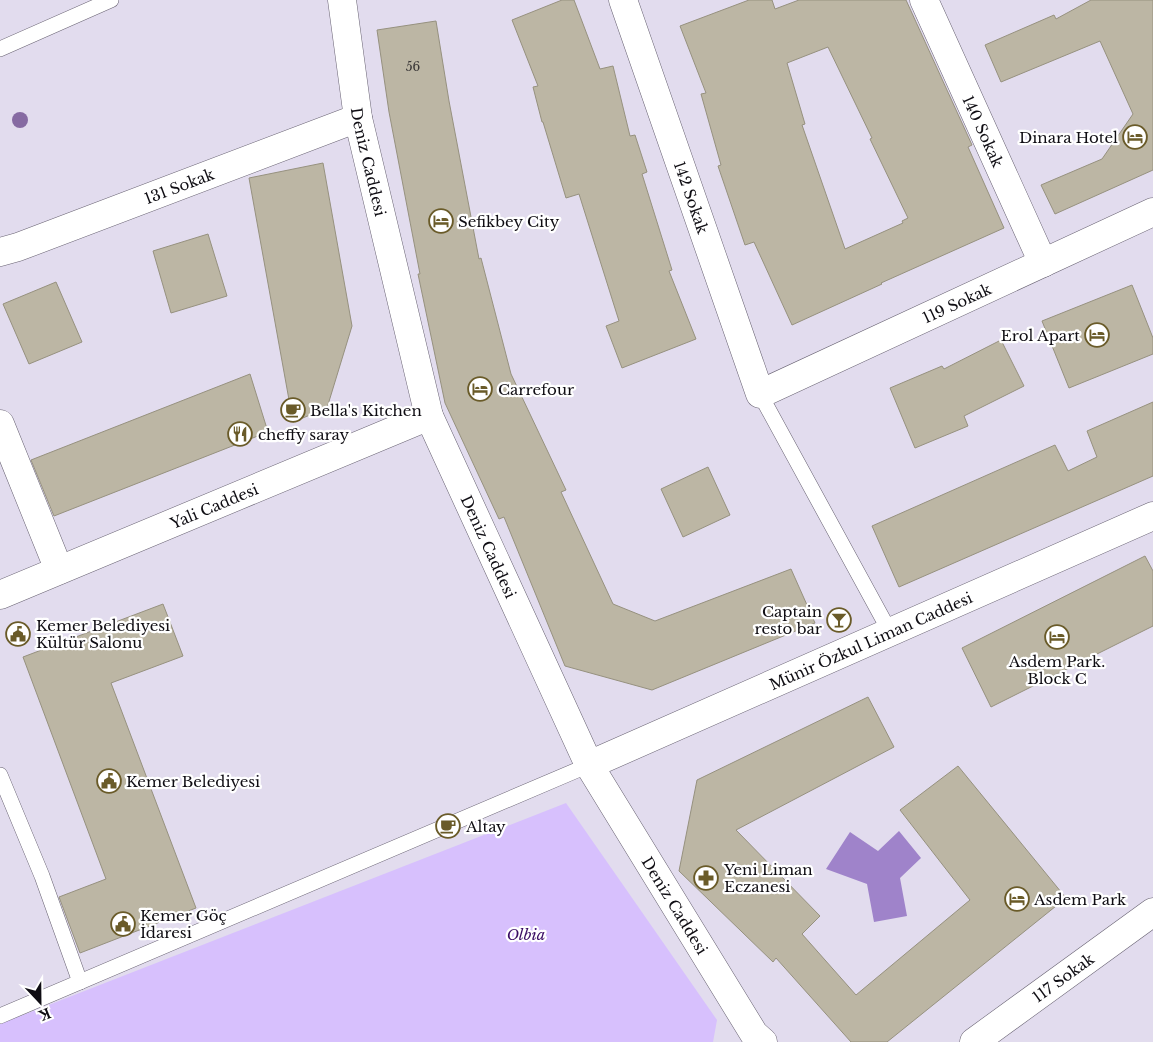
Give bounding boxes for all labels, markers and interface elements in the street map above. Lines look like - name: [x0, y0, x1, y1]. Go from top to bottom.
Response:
- house number: 56: [406, 59, 421, 74]
- street label: 140 Sokak: [959, 92, 1008, 171]
- street label: Deniz Caddesi: [347, 106, 391, 218]
- hotel icon: Dinara Hotel: [1122, 124, 1148, 150]
- place label: Dinara Hotel: [1019, 128, 1118, 147]
- street label: 142 Sokak: [670, 159, 713, 237]
- street label: 131 Sokak: [141, 164, 217, 208]
- hotel icon: Sefikbey City: [428, 208, 454, 234]
- place label: Sefikbey City: [458, 212, 560, 231]
- street label: 119 Sokak: [919, 278, 995, 327]
- hotel icon: Erol Apart: [1084, 322, 1110, 348]
- place label: Erol Apart: [1001, 326, 1080, 345]
- hotel icon: Carrefour: [467, 376, 493, 402]
- place label: Carrefour: [498, 380, 575, 399]
- cafe icon: Bella's Kitchen: [280, 397, 306, 423]
- place label: Bella's Kitchen: [310, 401, 422, 420]
- restaurant icon: cheffy saray: [227, 421, 253, 447]
- place label: cheffy saray: [258, 425, 350, 444]
- street label: Yali Caddesi: [166, 479, 261, 533]
- street label: Deniz Caddesi: [457, 492, 521, 601]
- street label: Münir Özkul Liman Caddesi: [766, 588, 975, 694]
- place label: Captain resto bar: [755, 602, 823, 638]
- bar icon: Captain resto bar: [826, 607, 852, 633]
- place label: Kemer Belediyesi Kültür Salonu: [36, 616, 170, 652]
- public building icon: Kemer Belediyesi Kültür Salonu: [5, 621, 31, 647]
- hotel icon: Asdem Park. Block C: [1044, 624, 1070, 650]
- place label: Asdem Park. Block C: [1008, 652, 1105, 688]
- public building icon: Kemer Belediyesi: [96, 768, 122, 794]
- place label: Kemer Belediyesi: [126, 772, 260, 791]
- cafe icon: Altay: [435, 813, 461, 839]
- place label: Altay: [465, 817, 506, 836]
- street label: Deniz Caddesi: [638, 853, 712, 958]
- place label: Yeni Liman Eczanesi: [723, 860, 813, 896]
- pharmacy icon: Yeni Liman Eczanesi: [693, 865, 719, 891]
- hotel icon: Asdem Park: [1004, 886, 1030, 912]
- place label: Asdem Park: [1033, 890, 1127, 909]
- place label: Kemer Göç İdaresi: [140, 906, 227, 942]
- public building icon: Kemer Göç İdaresi: [110, 911, 136, 937]
- park label: Olbia: [507, 925, 545, 944]
- street label: 117 Sokak: [1028, 948, 1098, 1006]
- north arrow: [15, 977, 65, 1027]
- text: K: [36, 1004, 54, 1025]

